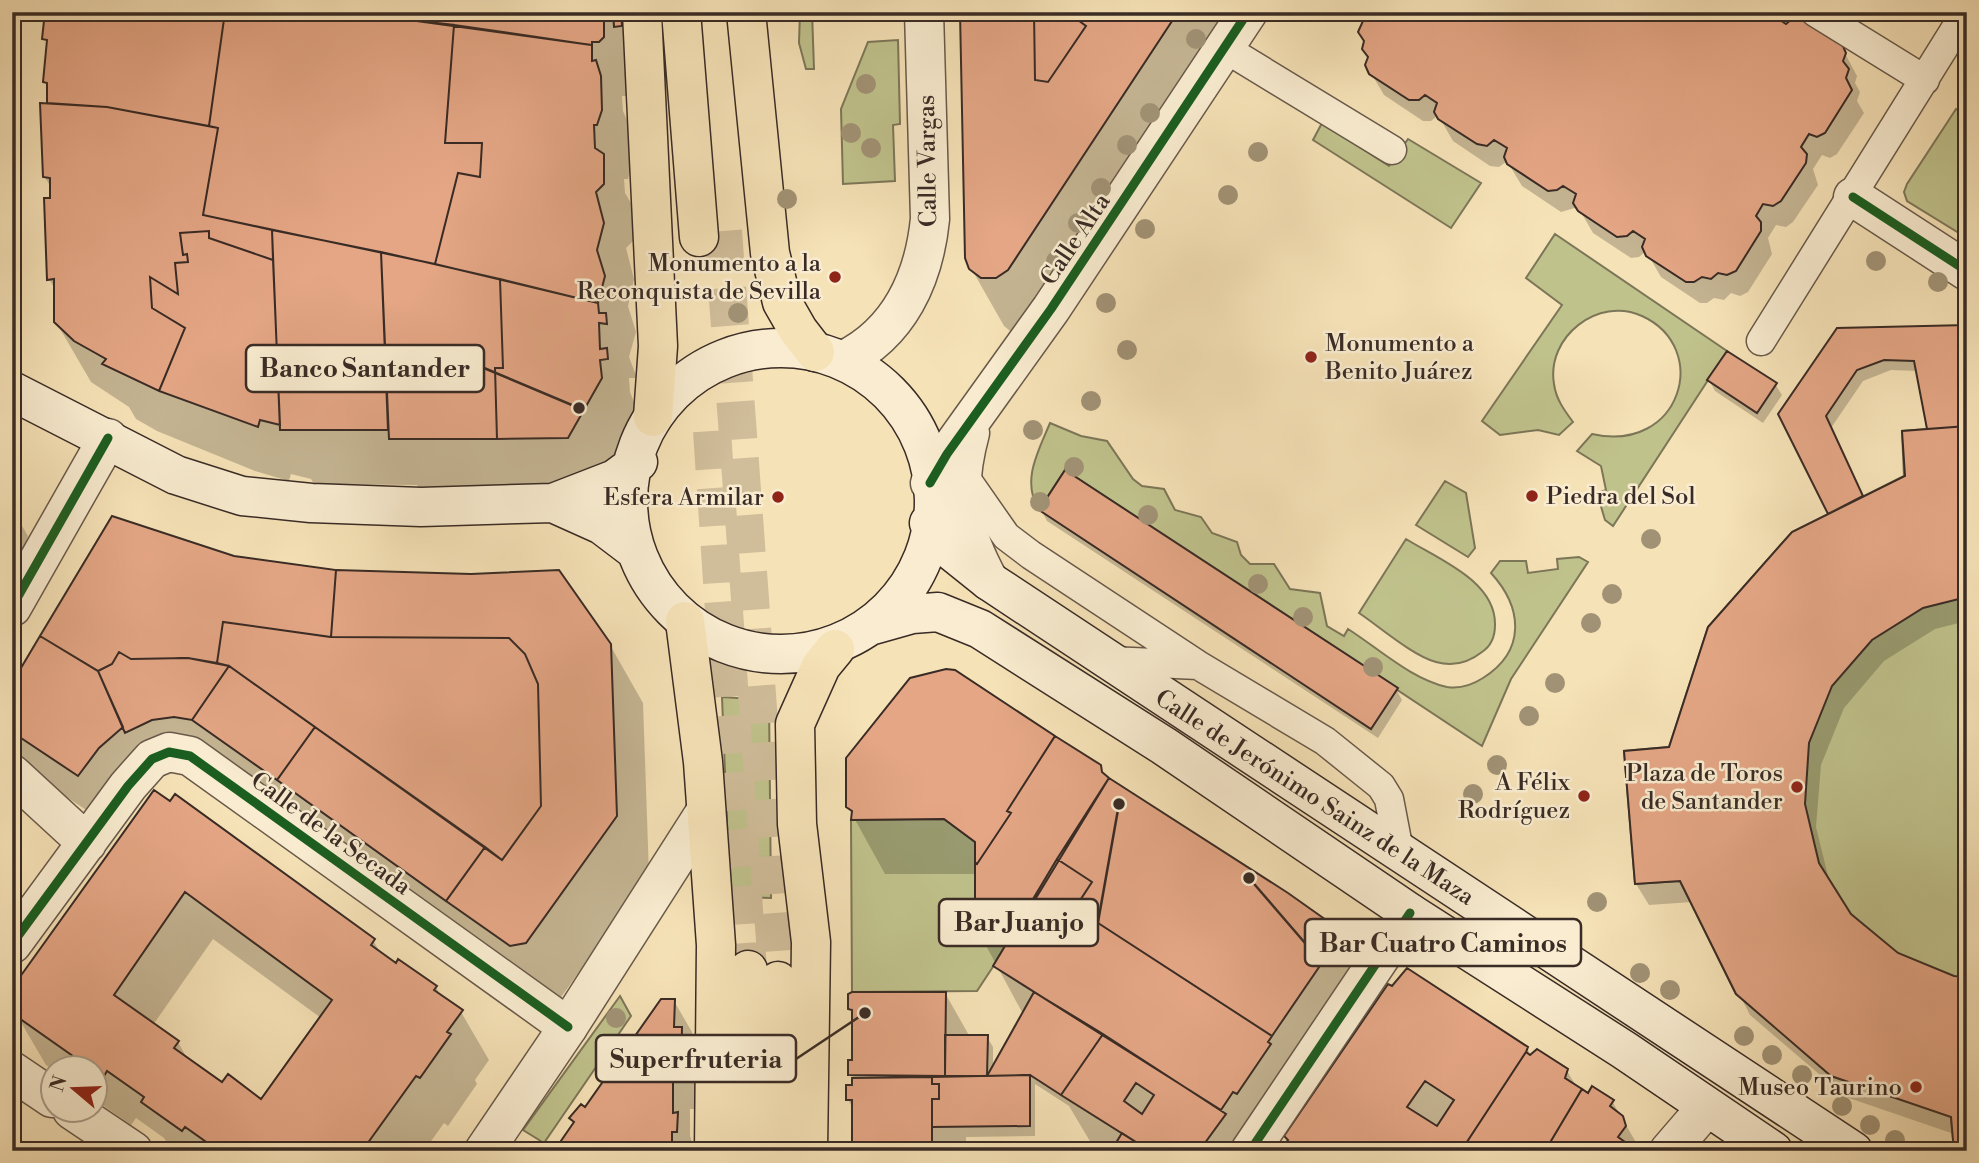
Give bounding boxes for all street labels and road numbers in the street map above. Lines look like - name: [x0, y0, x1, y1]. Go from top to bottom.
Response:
- street label: Calle Vargas: [912, 95, 944, 227]
- street label: Calle Alta: [1034, 187, 1118, 291]
- street label: Calle de Jerónimo Sainz de la Maza: [1149, 683, 1480, 913]
- street label: Calle de la Secada: [244, 766, 417, 902]

